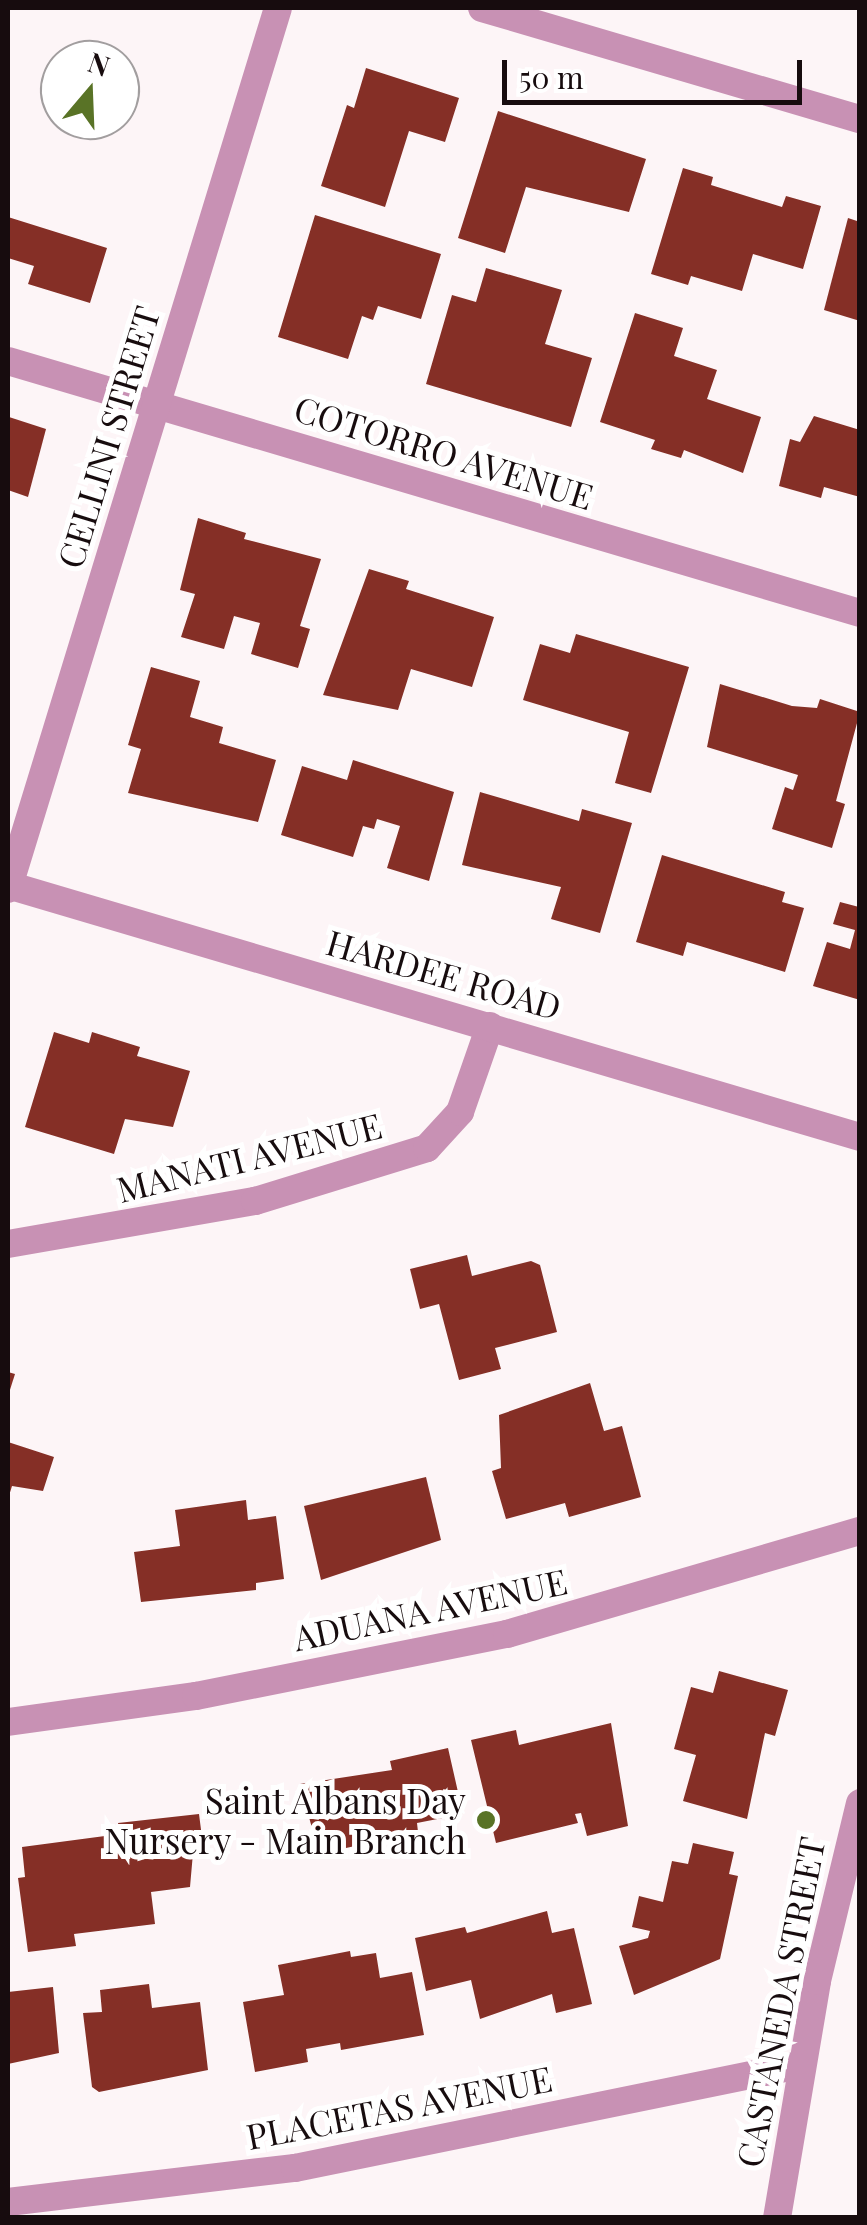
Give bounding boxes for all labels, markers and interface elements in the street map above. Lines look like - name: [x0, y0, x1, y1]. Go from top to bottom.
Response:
- north arrow: [40, 40, 140, 140]
- scale bar: [507, 40, 807, 102]
- text: N: [84, 42, 115, 84]
- text: 50 m: [519, 57, 584, 97]
- street label: CELLINI STREET: [48, 301, 168, 573]
- street label: COTORRO AVENUE: [289, 386, 599, 518]
- street label: HARDEE ROAD: [322, 921, 566, 1027]
- street label: MANATI AVENUE: [112, 1104, 386, 1210]
- street label: ADUANA AVENUE: [289, 1559, 571, 1659]
- place label: Saint Albans Day Nursery - Main Branch: [104, 1779, 466, 1861]
- marker: Saint Albans Day Nursery - Main Branch: [475, 1809, 497, 1831]
- street label: CASTANEDA STREET: [727, 1833, 833, 2171]
- street label: PLACETAS AVENUE: [242, 2057, 556, 2157]

